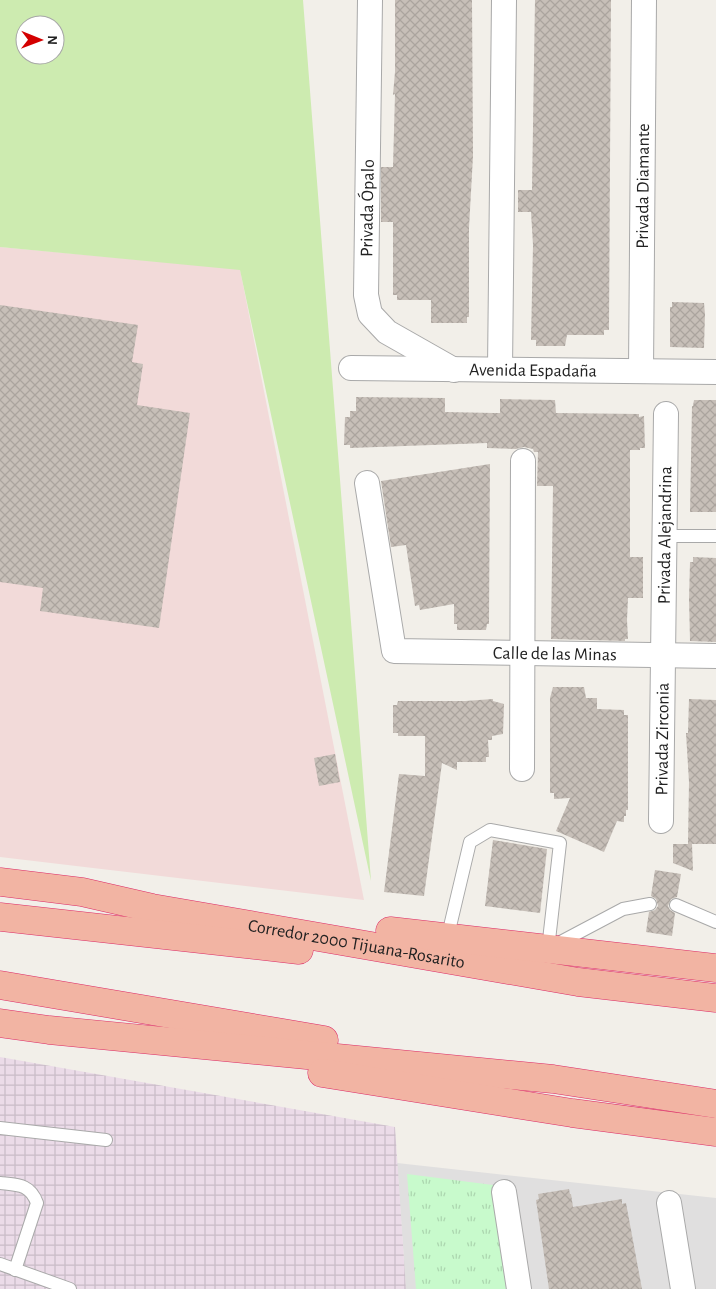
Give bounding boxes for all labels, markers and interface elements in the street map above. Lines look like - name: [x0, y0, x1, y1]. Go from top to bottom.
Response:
- north arrow: [15, 15, 65, 65]
- text: N: [45, 35, 59, 45]
- street label: Privada Diamante: [634, 123, 653, 249]
- street label: Privada Ópalo: [355, 159, 378, 257]
- street label: Avenida Espadaña: [469, 361, 597, 381]
- street label: Privada Alejandrina: [656, 466, 675, 604]
- street label: Calle de las Minas: [493, 645, 617, 664]
- street label: Privada Zirconia: [653, 682, 673, 796]
- street label: Corredor 2000 Tijuana-Rosarito: [247, 917, 466, 972]

